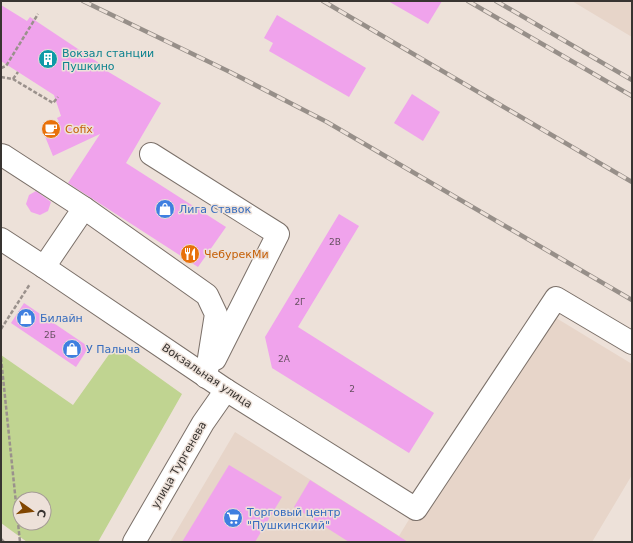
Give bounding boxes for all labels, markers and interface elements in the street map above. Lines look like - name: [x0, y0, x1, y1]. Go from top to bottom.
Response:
- place label: Вокзал станции Пушкино: [62, 47, 154, 73]
- building icon: Вокзал станции Пушкино: [37, 48, 59, 70]
- cafe icon: Cofix: [40, 118, 62, 140]
- place label: Cofix: [65, 123, 93, 136]
- shop icon: Лига Ставок: [154, 198, 176, 220]
- place label: Лига Ставок: [179, 203, 251, 216]
- house number: 2В: [329, 237, 341, 247]
- restaurant icon: ЧебурекМи: [179, 243, 201, 265]
- place label: ЧебурекМи: [204, 248, 269, 261]
- house number: 2Г: [294, 297, 306, 307]
- shop icon: Билайн: [15, 307, 37, 329]
- place label: Билайн: [40, 312, 83, 325]
- house number: 2Б: [44, 330, 56, 340]
- shop icon: У Палыча: [61, 338, 83, 360]
- street label: Вокзальная улица: [159, 341, 255, 411]
- place label: У Палыча: [86, 343, 140, 356]
- house number: 2А: [278, 354, 291, 364]
- house number: 2: [349, 384, 355, 394]
- street label: улица Тургенева: [149, 419, 209, 511]
- north arrow: [12, 491, 52, 531]
- place label: Торговый центр "Пушкинский": [246, 506, 341, 532]
- supermarket icon: Торговый центр "Пушкинский": [222, 507, 244, 529]
- text: С: [34, 508, 49, 519]

